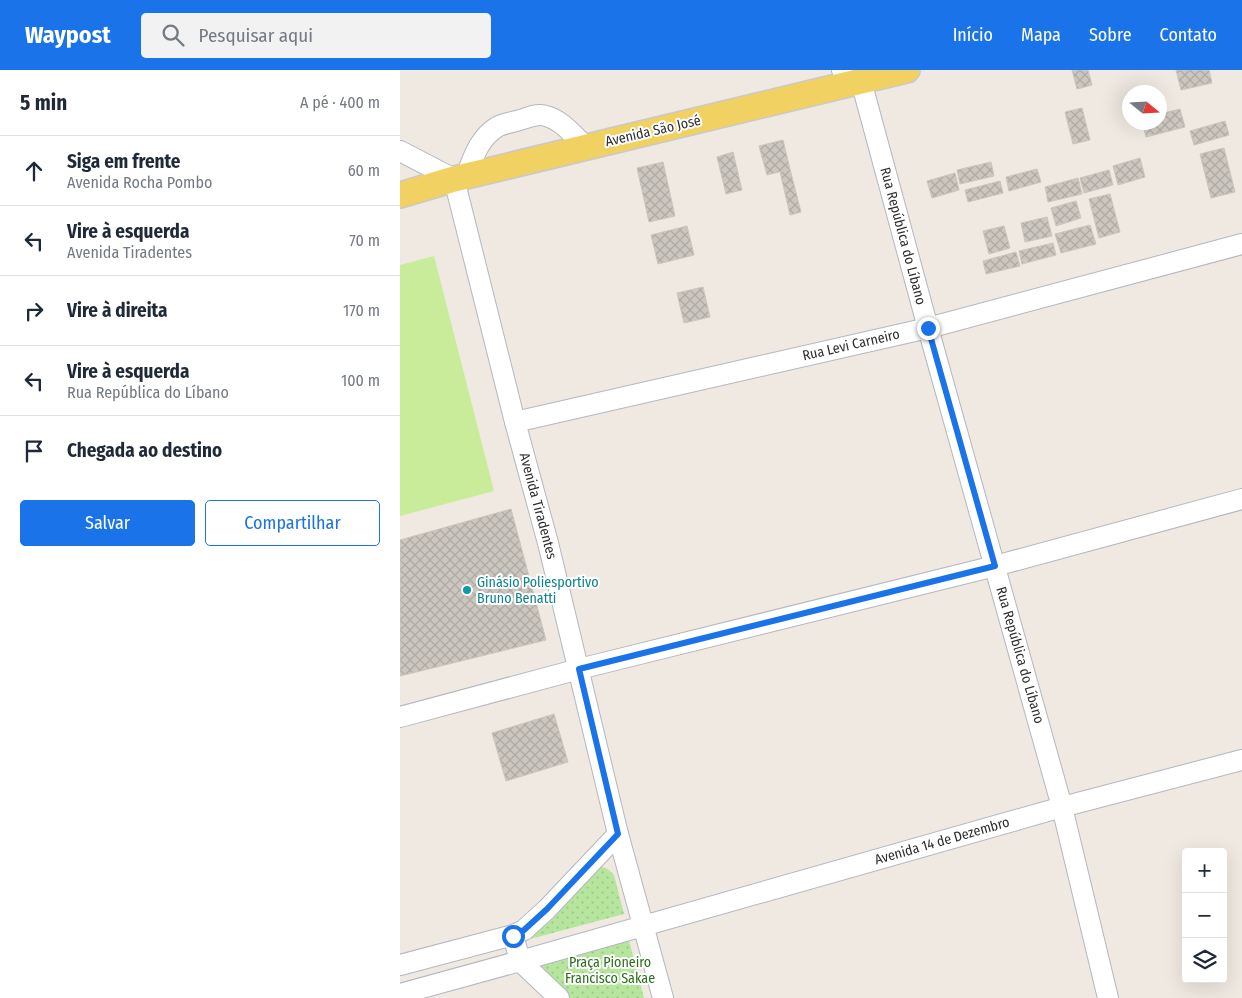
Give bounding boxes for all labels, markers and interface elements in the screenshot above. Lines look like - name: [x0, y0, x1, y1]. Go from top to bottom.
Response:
- search box: [141, 13, 491, 58]
- text: Waypost: [25, 21, 111, 49]
- icon: search: [159, 21, 187, 49]
- text: Pesquisar aqui: [199, 24, 313, 47]
- text: Início: [953, 24, 993, 46]
- text: Mapa: [1021, 24, 1061, 46]
- text: Sobre: [1089, 24, 1132, 46]
- text: Contato: [1160, 24, 1217, 46]
- north arrow: [1122, 85, 1167, 130]
- text: 5 min: [20, 90, 67, 116]
- text: A pé · 400 m: [300, 93, 380, 112]
- street label: Avenida São José: [604, 112, 703, 150]
- text: Siga em frente: [67, 150, 181, 173]
- icon: ahead: [20, 157, 48, 185]
- text: 60 m: [348, 161, 380, 180]
- street label: Rua República do Líbano: [876, 165, 930, 307]
- text: Avenida Rocha Pombo: [67, 173, 212, 192]
- text: Vire à esquerda: [67, 220, 189, 243]
- icon: left: [20, 227, 48, 255]
- text: 70 m: [349, 231, 380, 250]
- text: Avenida Tiradentes: [67, 243, 192, 262]
- icon: right: [20, 297, 48, 325]
- text: Vire à direita: [67, 299, 168, 322]
- text: 170 m: [343, 301, 380, 320]
- route end: [917, 317, 940, 340]
- street label: Rua Levi Carneiro: [801, 326, 901, 364]
- text: Vire à esquerda: [67, 360, 189, 383]
- icon: left: [20, 367, 48, 395]
- text: 100 m: [341, 371, 380, 390]
- text: Rua República do Líbano: [67, 383, 229, 402]
- icon: arrive: [20, 437, 48, 465]
- text: Chegada ao destino: [67, 439, 222, 462]
- street label: Avenida Tiradentes: [516, 451, 560, 561]
- button: Salvar: [20, 500, 195, 546]
- button: Compartilhar: [205, 500, 380, 546]
- place label: Ginásio Poliesportivo Bruno Benatti: [477, 574, 599, 607]
- marker: Ginásio Poliesportivo Bruno Benatti: [461, 584, 473, 596]
- street label: Rua República do Líbano: [992, 585, 1048, 725]
- street label: Avenida 14 de Dezembro: [873, 814, 1011, 868]
- map controls: [1182, 848, 1227, 983]
- button: +: [1182, 848, 1227, 893]
- button: −: [1182, 893, 1227, 938]
- route start: [502, 925, 525, 948]
- button: layers: [1182, 938, 1227, 983]
- park label: Praça Pioneiro Francisco Sakae: [565, 954, 655, 987]

